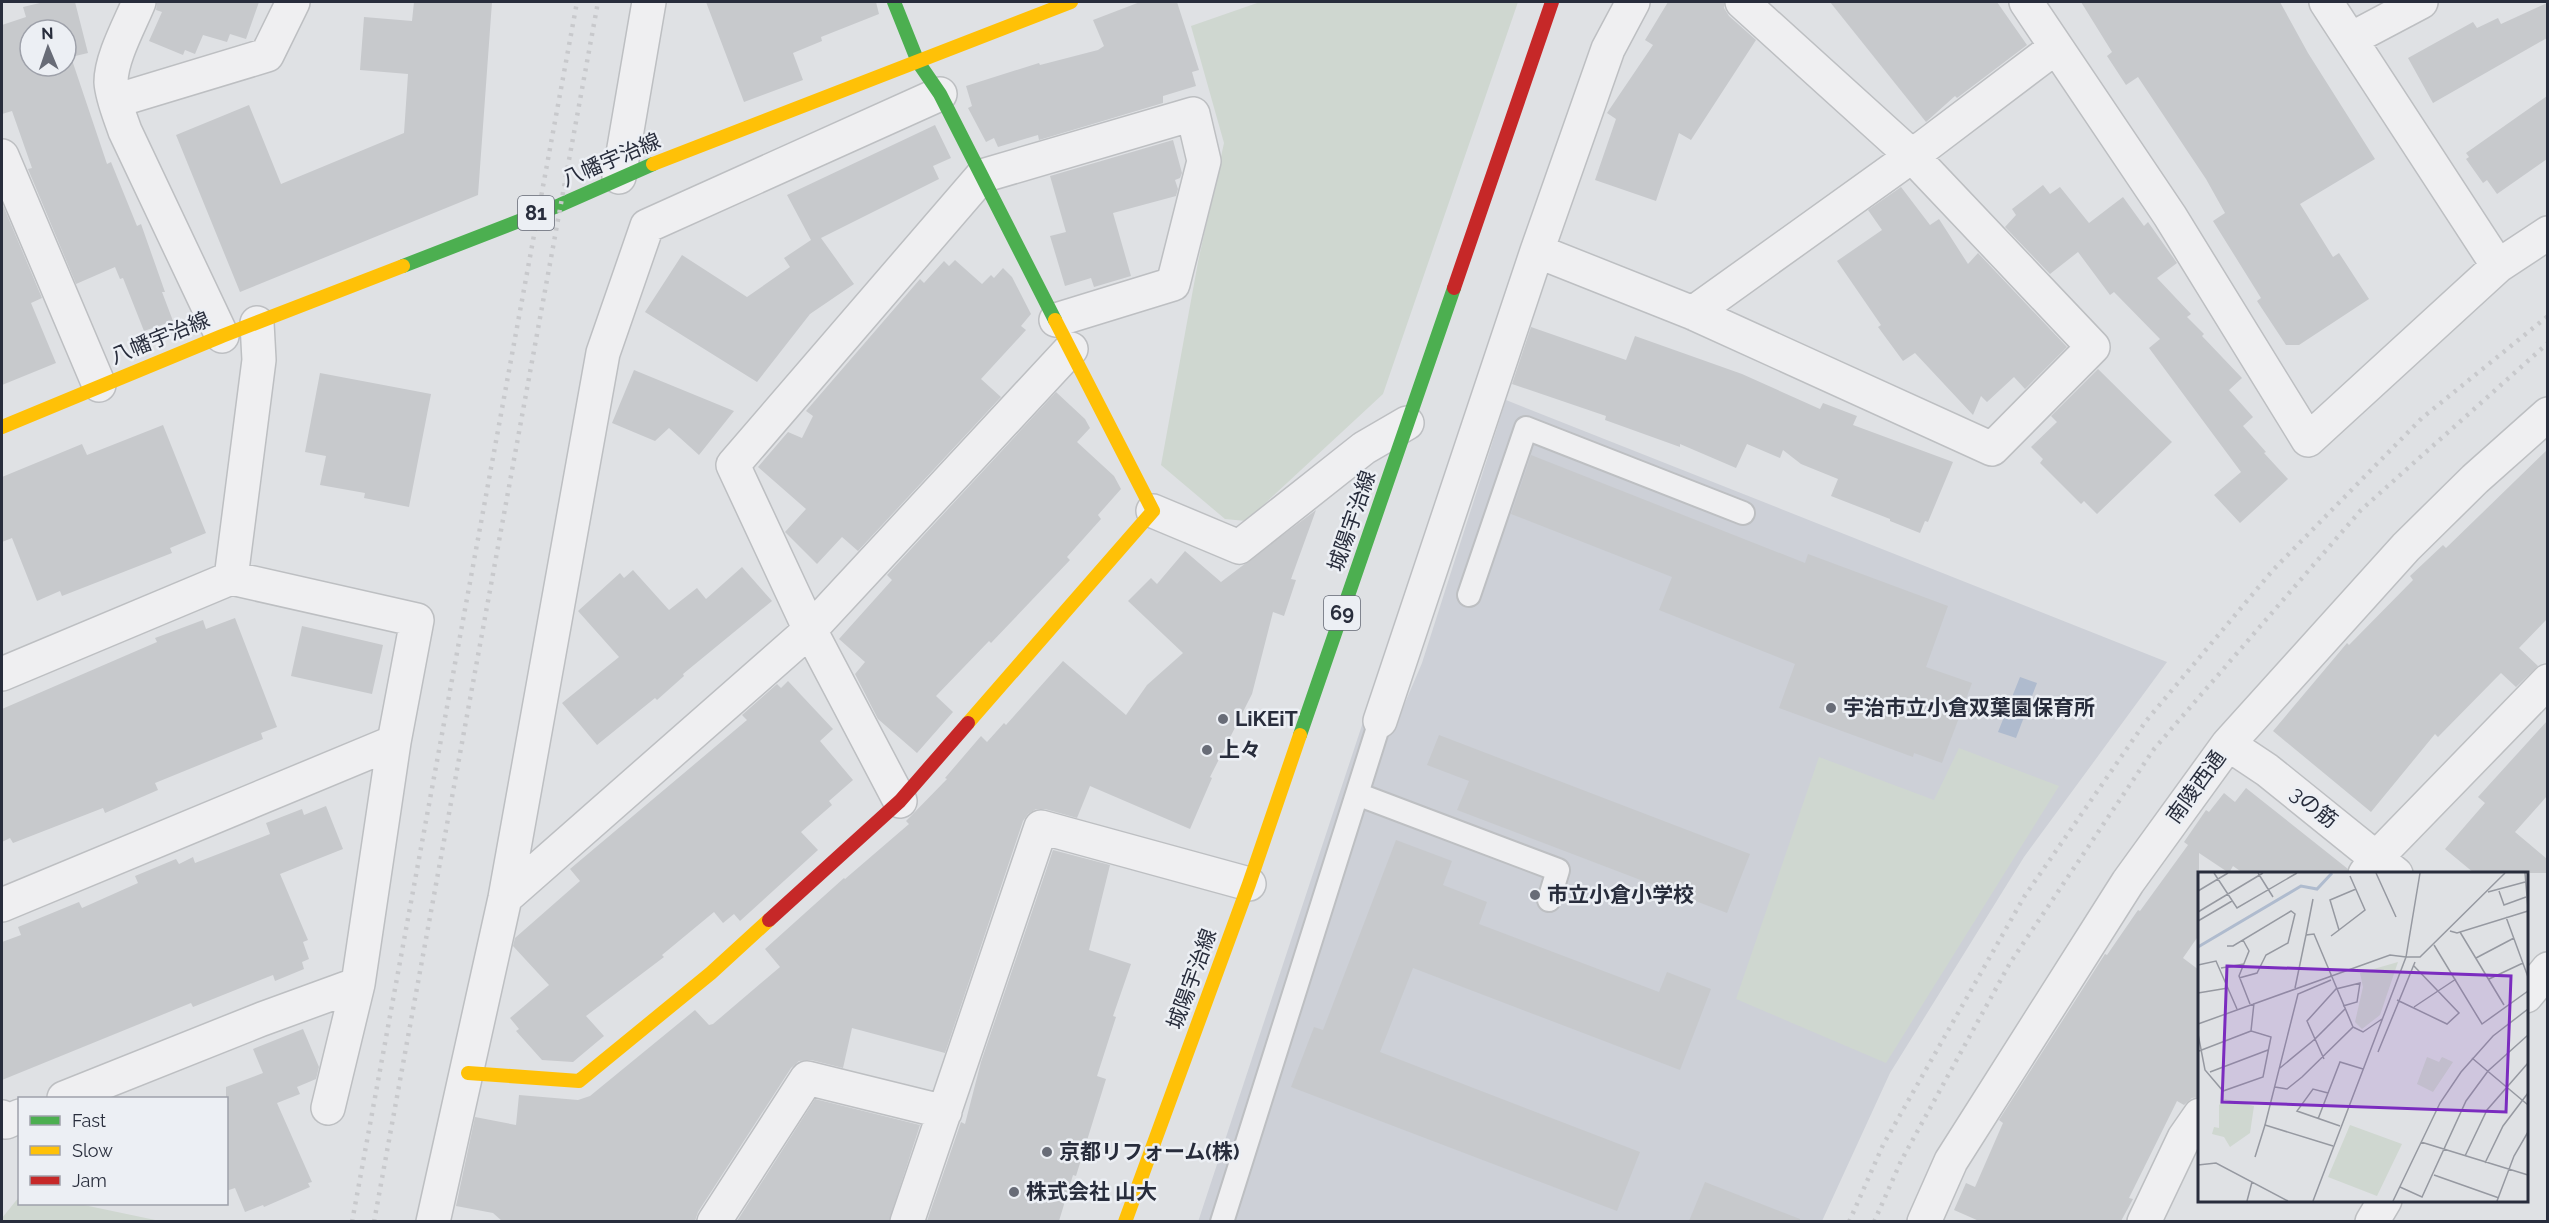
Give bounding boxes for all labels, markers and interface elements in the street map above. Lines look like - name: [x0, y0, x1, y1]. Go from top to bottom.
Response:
- north arrow: [18, 18, 78, 78]
- text: N: [41, 24, 54, 43]
- street label: 八幡宇治線: [558, 128, 664, 192]
- road number: 81: [518, 196, 554, 230]
- street label: 八幡宇治線: [106, 306, 213, 369]
- street label: 城陽宇治線: [1323, 467, 1380, 575]
- road number: 69: [1324, 596, 1360, 630]
- place label: 宇治市立小倉双葉園保育所: [1843, 695, 2095, 720]
- marker: 宇治市立小倉双葉園保育所: [1824, 701, 1838, 715]
- place label: LiKEiT: [1235, 706, 1298, 731]
- marker: LiKEiT: [1216, 712, 1230, 726]
- place label: 上々: [1219, 737, 1261, 762]
- marker: 上々: [1200, 743, 1214, 757]
- street label: 南陵西通: [2161, 745, 2230, 828]
- street label: 3の筋: [2286, 780, 2343, 833]
- inset map: [2198, 872, 2528, 1202]
- place label: 市立小倉小学校: [1547, 882, 1694, 907]
- marker: 市立小倉小学校: [1528, 888, 1542, 902]
- street label: 城陽宇治線: [1162, 925, 1221, 1032]
- legend: [18, 1097, 228, 1205]
- text: Fast: [72, 1110, 106, 1131]
- place label: 京都リフォーム(株): [1059, 1139, 1239, 1164]
- text: Slow: [72, 1140, 113, 1161]
- marker: 京都リフォーム(株): [1040, 1145, 1054, 1159]
- text: Jam: [72, 1170, 107, 1191]
- place label: 株式会社 山大: [1026, 1179, 1157, 1204]
- marker: 株式会社 山大: [1007, 1185, 1021, 1199]

